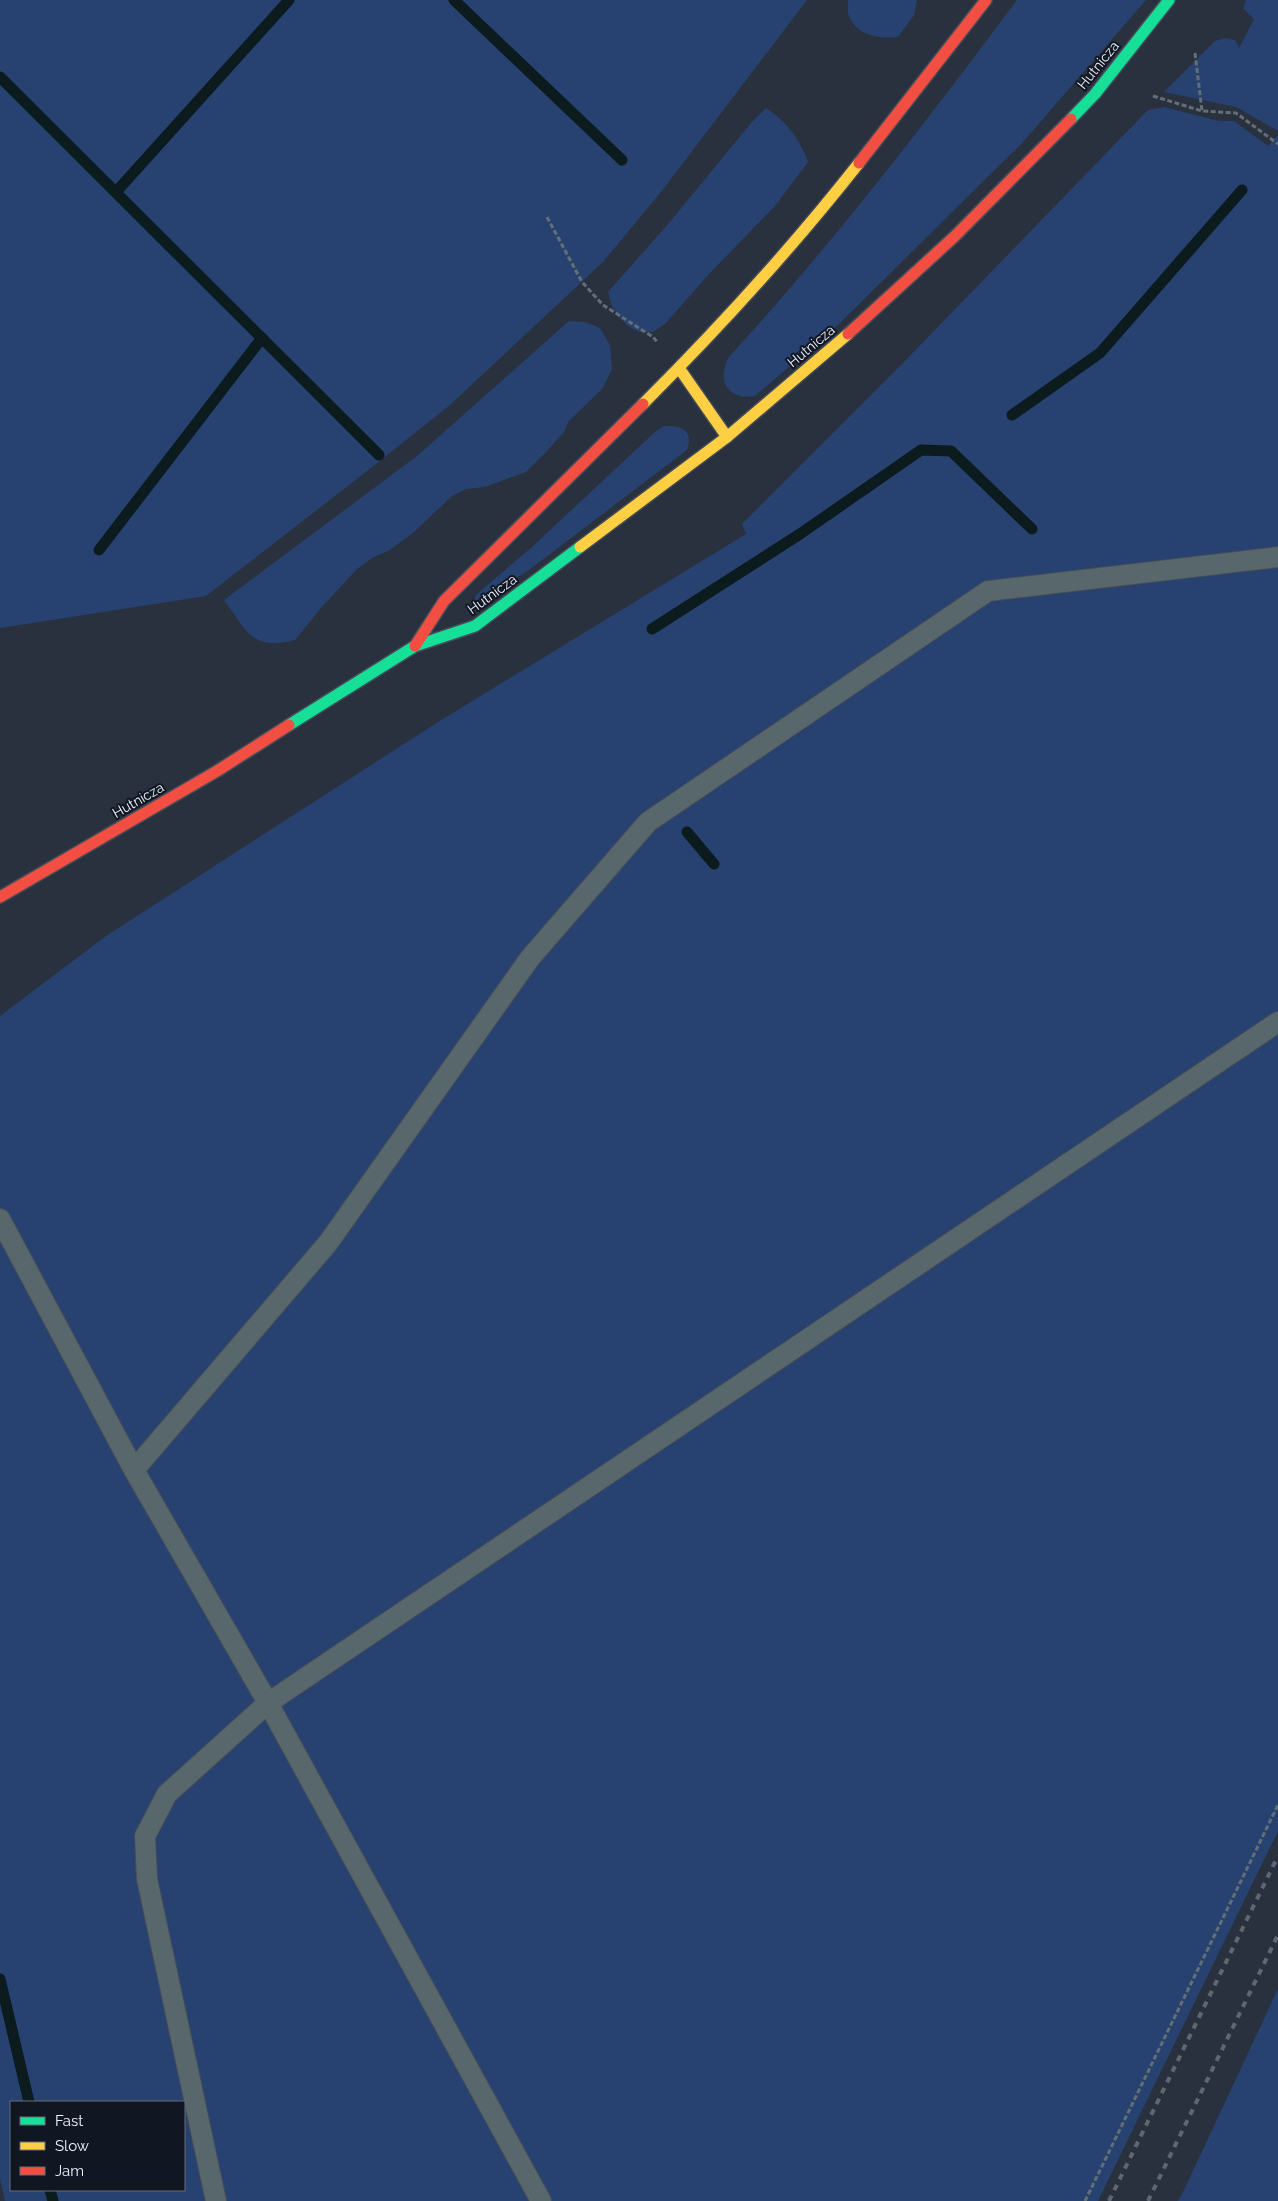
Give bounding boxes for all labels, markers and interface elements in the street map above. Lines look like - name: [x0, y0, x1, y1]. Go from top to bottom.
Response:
- street label: Hutnicza: [1074, 38, 1122, 92]
- street label: Hutnicza: [784, 322, 838, 370]
- street label: Hutnicza: [464, 571, 520, 617]
- street label: Hutnicza: [109, 779, 167, 821]
- legend: [10, 2101, 185, 2191]
- text: Fast: [55, 2112, 83, 2130]
- text: Slow: [55, 2137, 89, 2155]
- text: Jam: [55, 2162, 84, 2180]

